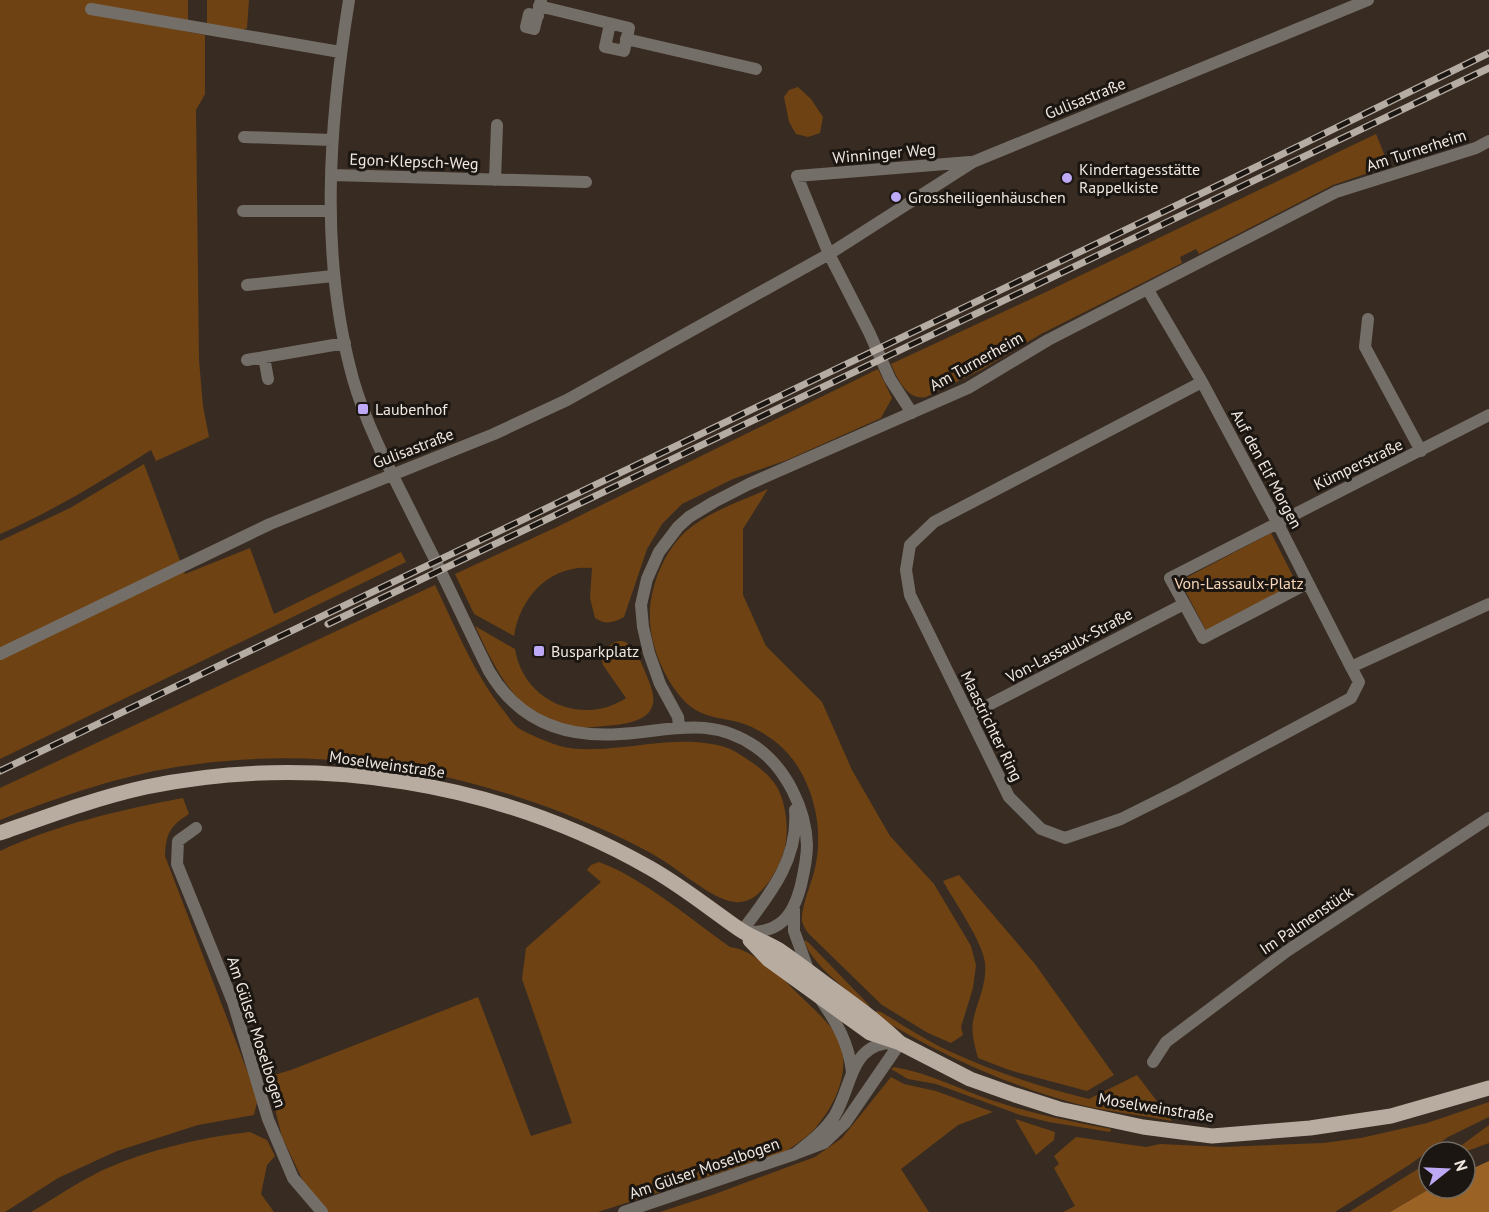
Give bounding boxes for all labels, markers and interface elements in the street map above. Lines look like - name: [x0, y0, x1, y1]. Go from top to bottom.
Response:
- street label: Gulisastraße: [1042, 73, 1128, 123]
- street label: Am Turnerheim: [1364, 124, 1468, 176]
- street label: Winninger Weg: [832, 139, 936, 167]
- street label: Egon-Klepsch-Weg: [349, 149, 479, 173]
- place label: Kindertagesstätte Rappelkiste: [1079, 159, 1200, 197]
- marker: Kindertagesstätte Rappelkiste: [1060, 171, 1074, 185]
- place label: Grossheiligenhäuschen: [908, 187, 1066, 207]
- marker: Grossheiligenhäuschen: [889, 190, 903, 204]
- street label: Am Turnerheim: [926, 327, 1026, 395]
- place label: Laubenhof: [375, 399, 448, 419]
- marker: Laubenhof: [356, 402, 370, 416]
- street label: Auf den Elf Morgen: [1227, 406, 1307, 532]
- street label: Gulisastraße: [370, 423, 456, 473]
- street label: Kümperstraße: [1310, 434, 1406, 494]
- park label: Von-Lassaulx-Platz: [1173, 573, 1304, 593]
- street label: Von-Lassaulx-Straße: [1002, 603, 1136, 687]
- place label: Busparkplatz: [551, 641, 639, 661]
- marker: Busparkplatz: [532, 644, 546, 658]
- street label: Maastrichter Ring: [957, 667, 1027, 785]
- street label: Moselweinstraße: [328, 746, 446, 782]
- street label: Im Palmenstück: [1255, 881, 1357, 959]
- street label: Am Gülser Moselbogen: [223, 954, 291, 1110]
- street label: Moselweinstraße: [1097, 1088, 1215, 1126]
- street label: Am Gülser Moselbogen: [626, 1133, 782, 1203]
- north arrow: [1417, 1140, 1477, 1200]
- text: N: [1450, 1157, 1472, 1173]

